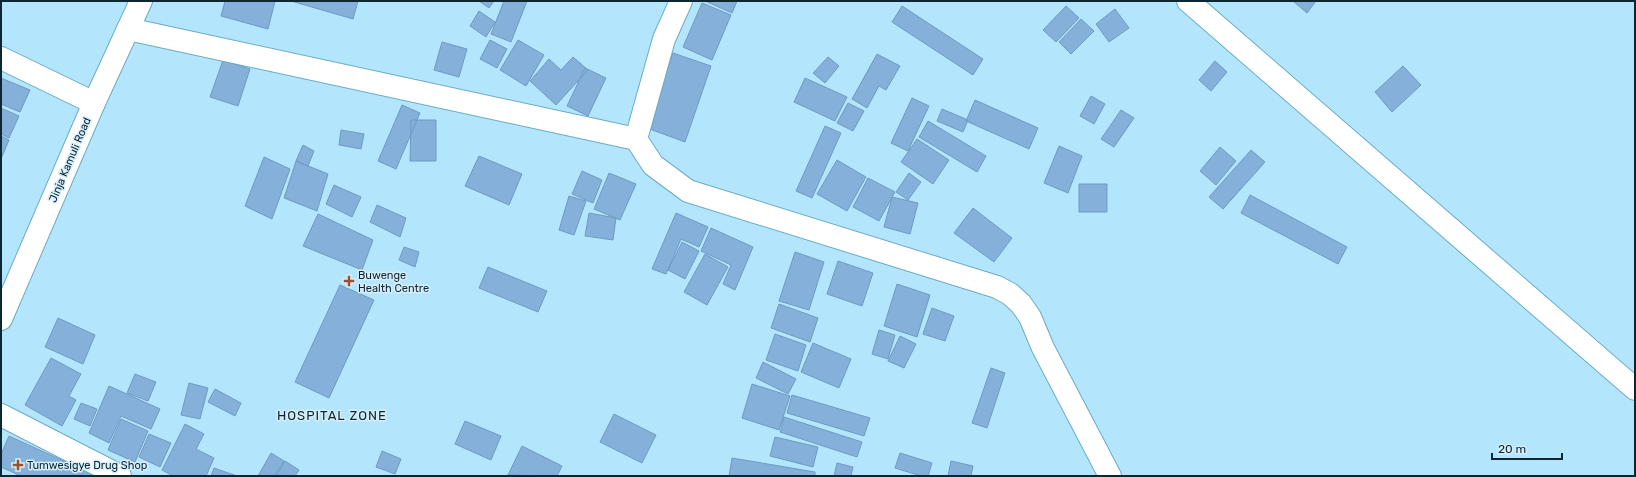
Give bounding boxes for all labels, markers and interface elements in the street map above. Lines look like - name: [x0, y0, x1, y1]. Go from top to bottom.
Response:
- street label: Jinja Kamuli Road: [46, 116, 94, 204]
- place label: Buwenge Health Centre: [358, 269, 429, 295]
- marker: Buwenge Health Centre: [343, 275, 355, 287]
- district label: HOSPITAL ZONE: [277, 408, 387, 423]
- scale bar: [1492, 435, 1562, 461]
- text: 20 m: [1498, 442, 1526, 456]
- marker: Tumwesigye Drug Shop: [12, 459, 24, 471]
- place label: Tumwesigye Drug Shop: [27, 459, 147, 472]

